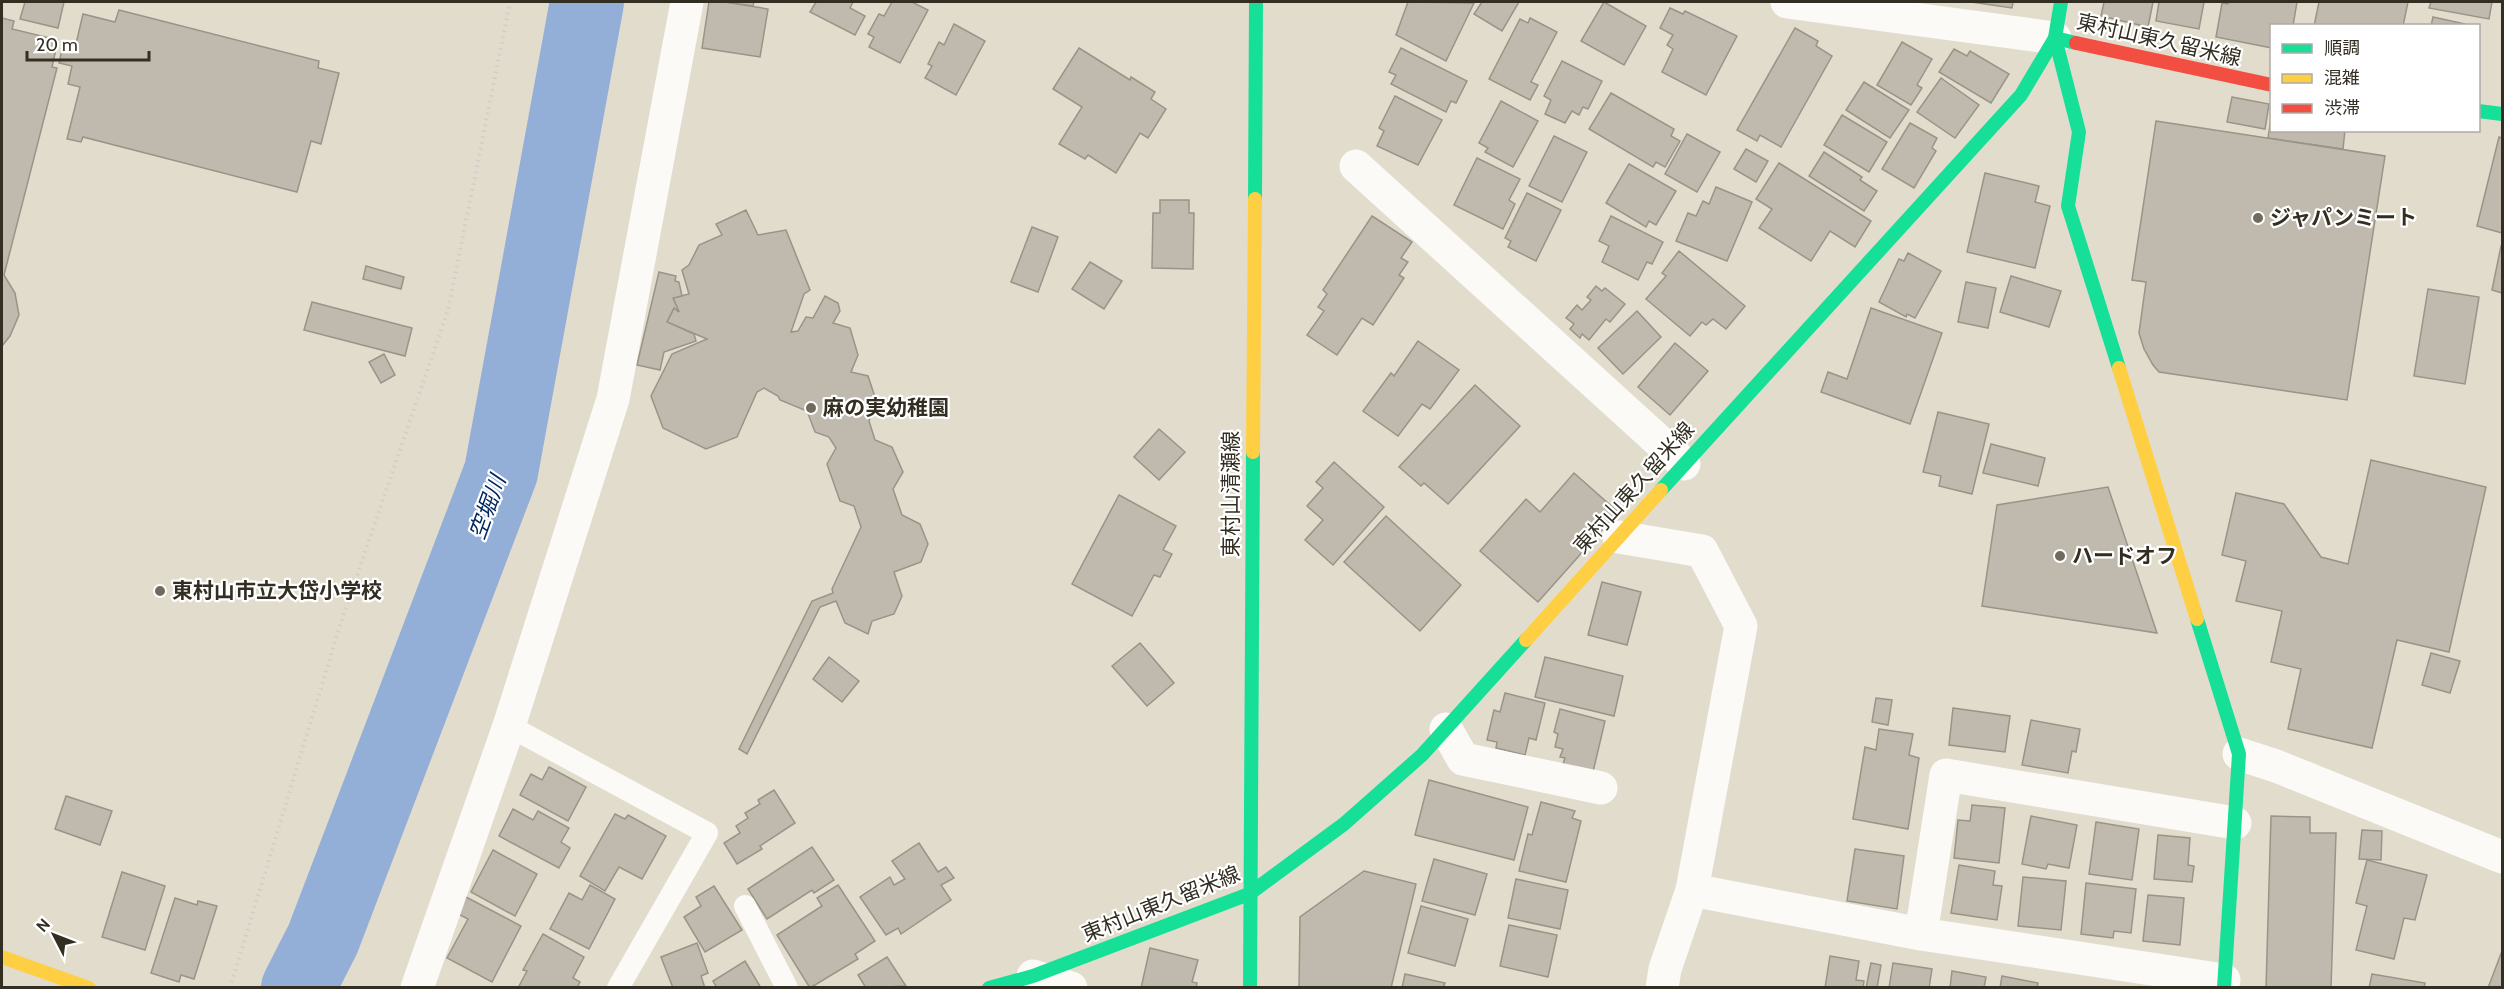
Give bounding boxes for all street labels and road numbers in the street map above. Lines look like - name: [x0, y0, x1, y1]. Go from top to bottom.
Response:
- street label: 東村山東久留米線: [2074, 8, 2244, 71]
- street label: 東村山東久留米線: [1568, 417, 1699, 558]
- street label: 東村山清瀬線: [1218, 431, 1243, 557]
- street label: 東村山東久留米線: [1078, 860, 1243, 947]

